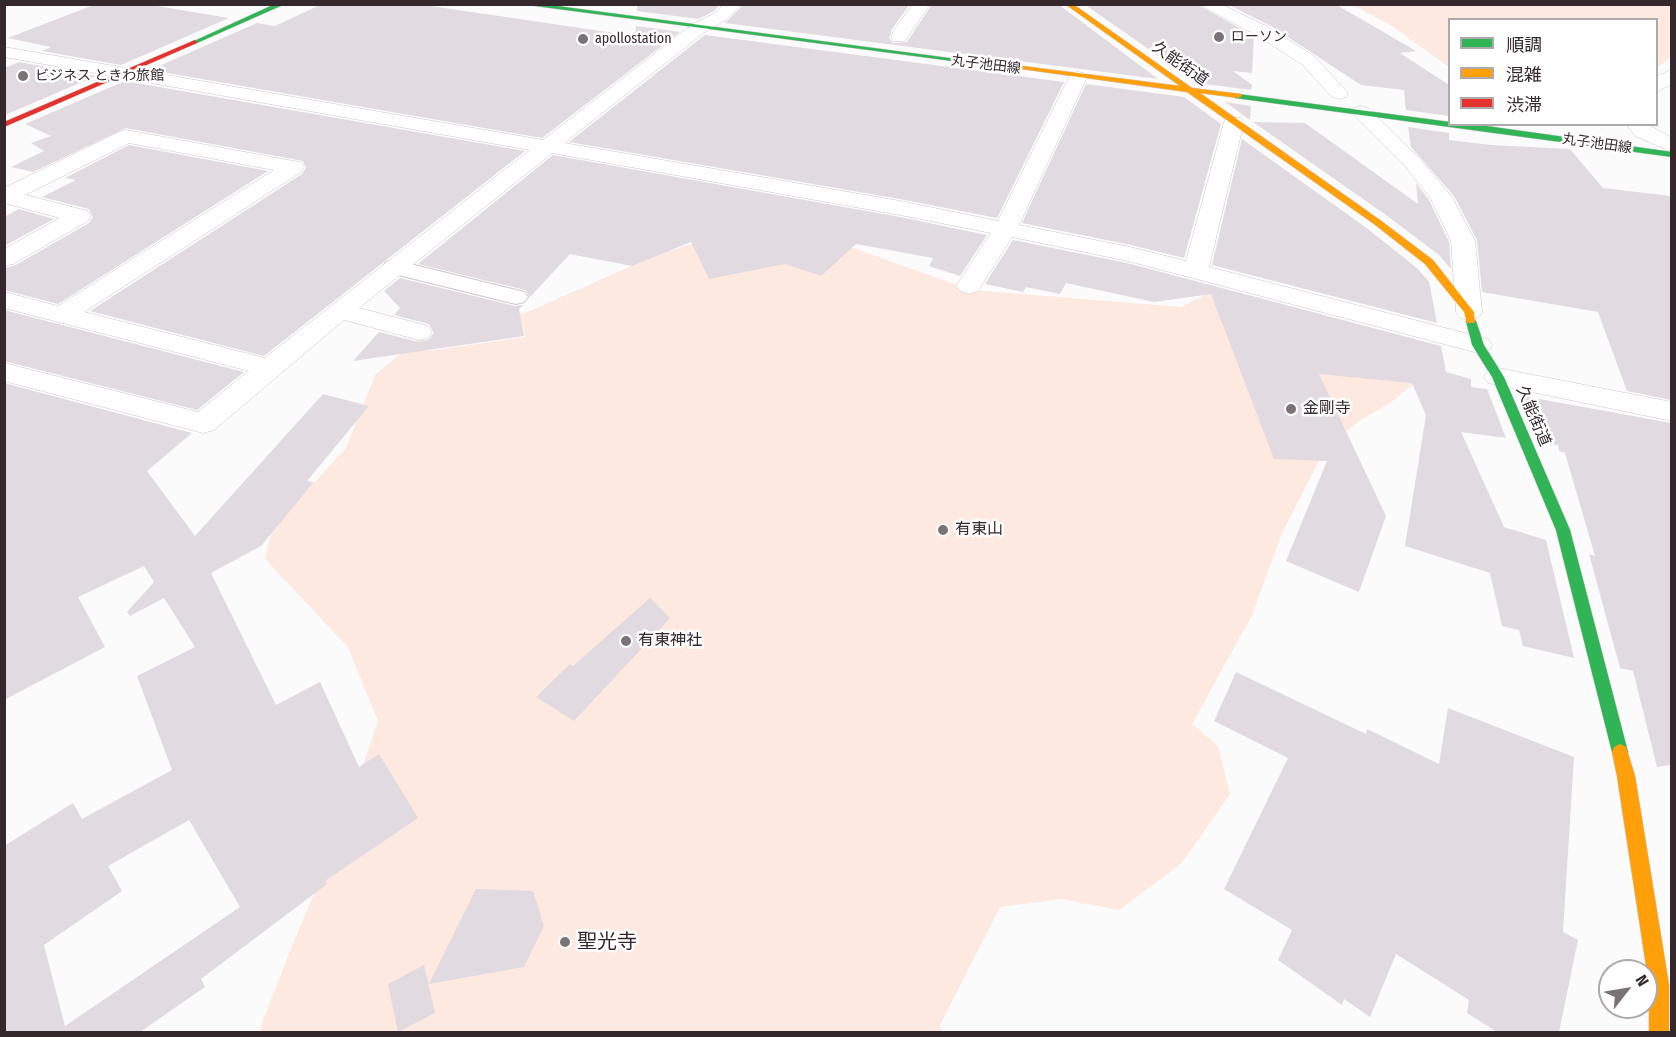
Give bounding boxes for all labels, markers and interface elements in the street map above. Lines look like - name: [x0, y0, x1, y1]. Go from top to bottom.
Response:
- legend: [1448, 18, 1658, 126]
- place label: ローソン: [1231, 29, 1287, 45]
- marker: ローソン: [1212, 30, 1226, 44]
- place label: apollostation: [595, 31, 672, 47]
- marker: apollostation: [576, 32, 590, 46]
- text: 順調: [1506, 34, 1542, 56]
- street label: 久能街道: [1148, 38, 1212, 90]
- street label: 丸子池田線: [950, 52, 1022, 78]
- text: 混雑: [1506, 64, 1542, 86]
- place label: ビジネス ときわ旅館: [35, 68, 164, 84]
- marker: ビジネス ときわ旅館: [16, 69, 30, 83]
- text: 渋滞: [1506, 94, 1542, 116]
- street label: 丸子池田線: [1561, 131, 1633, 157]
- street label: 久能街道: [1512, 383, 1554, 449]
- place label: 金剛寺: [1303, 399, 1351, 419]
- marker: 金剛寺: [1284, 402, 1298, 416]
- place label: 有東山: [955, 520, 1003, 540]
- marker: 有東山: [936, 523, 950, 537]
- place label: 有東神社: [638, 631, 702, 651]
- marker: 有東神社: [619, 634, 633, 648]
- place label: 聖光寺: [577, 930, 637, 954]
- marker: 聖光寺: [558, 935, 572, 949]
- north arrow: [1598, 959, 1658, 1019]
- text: N: [1632, 971, 1653, 990]

